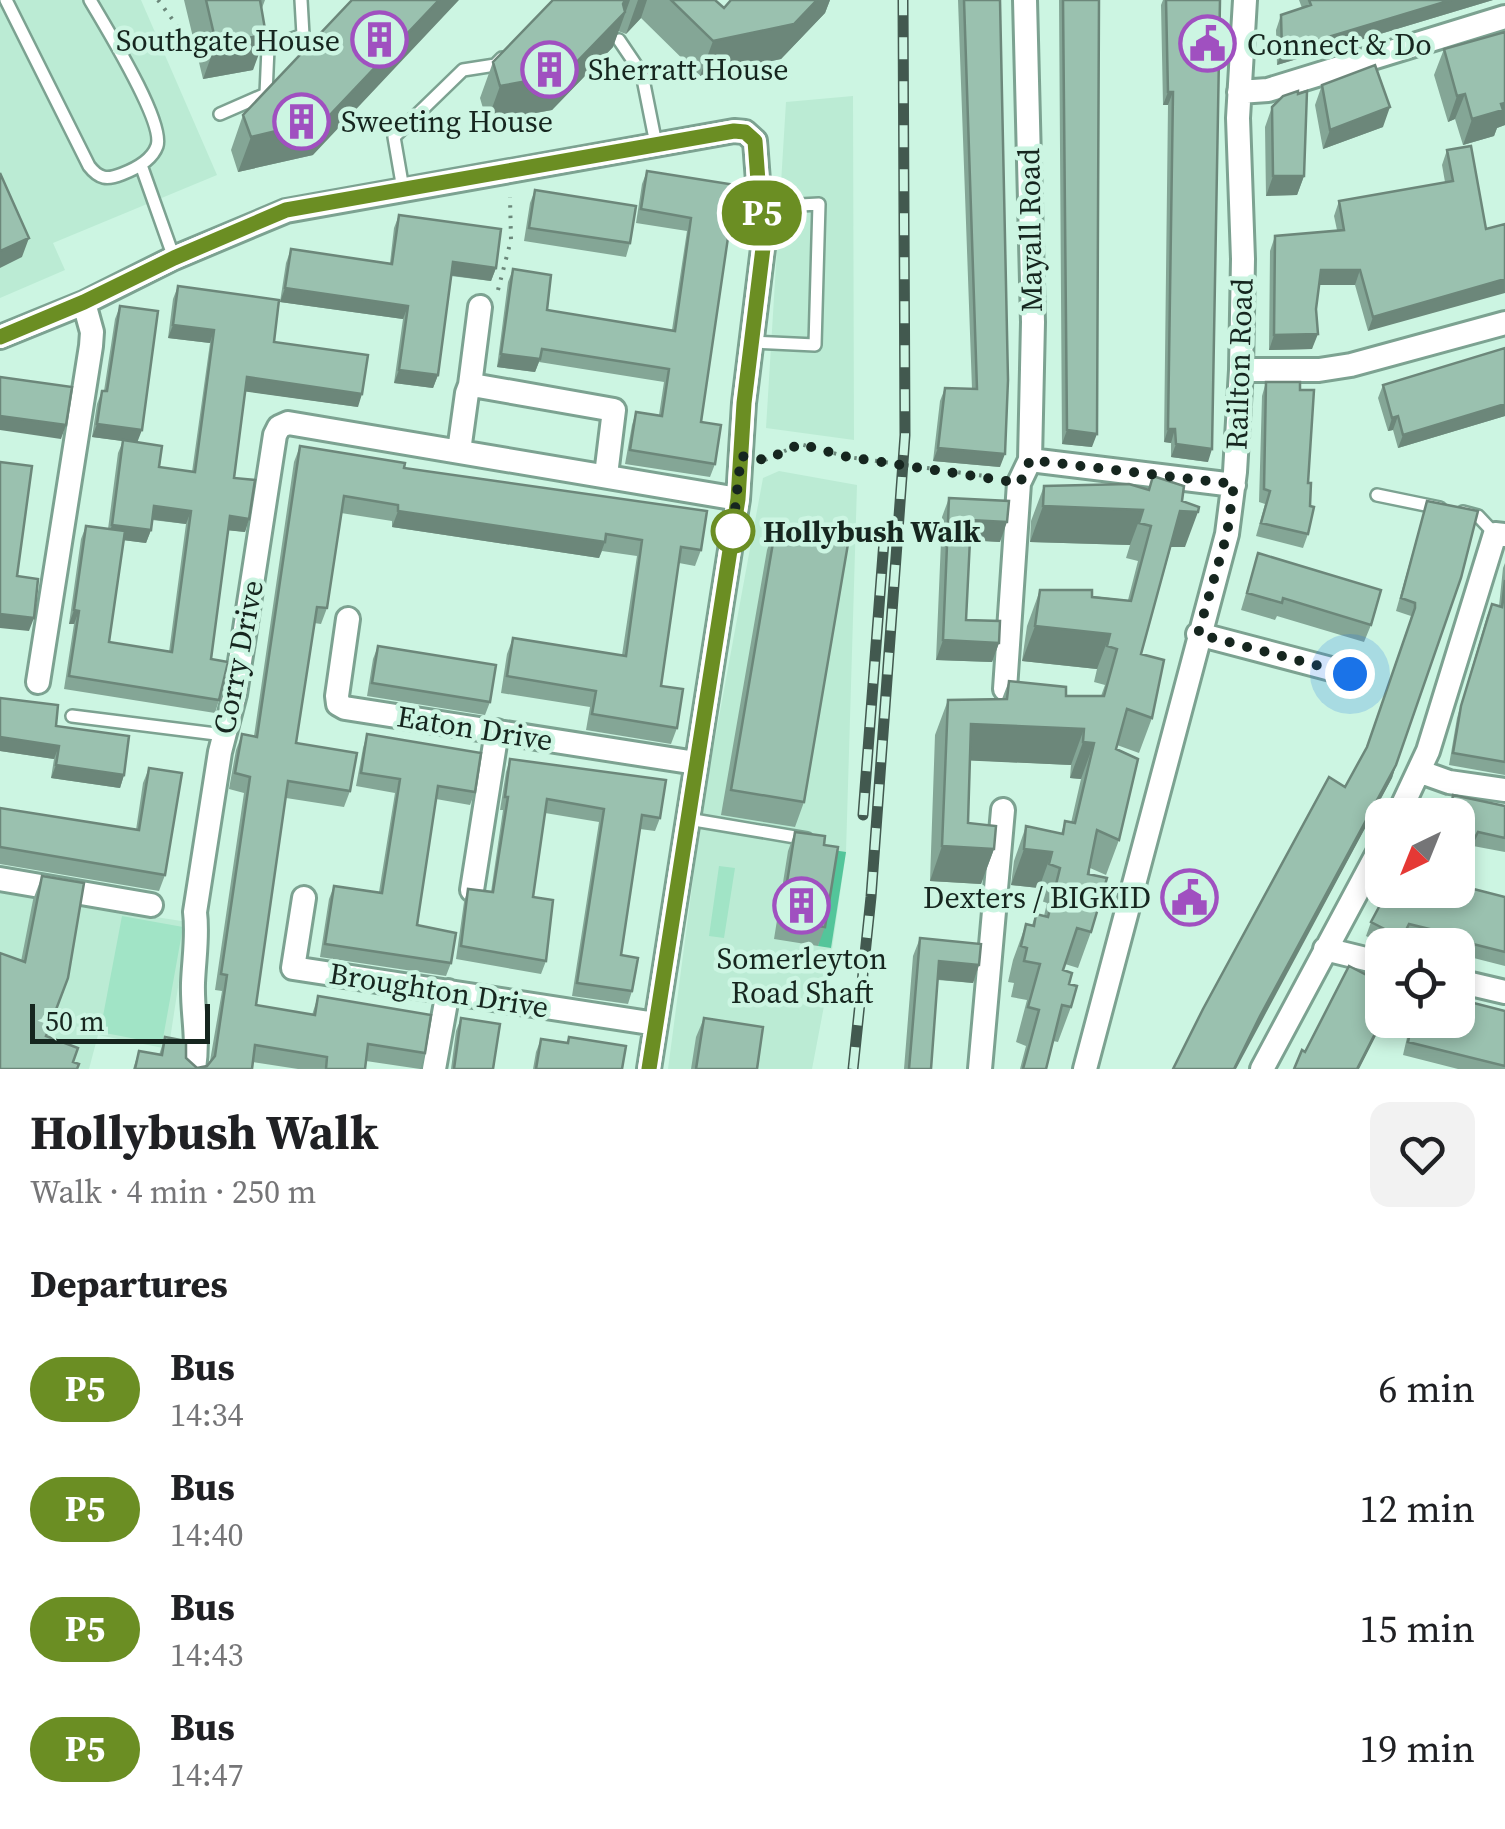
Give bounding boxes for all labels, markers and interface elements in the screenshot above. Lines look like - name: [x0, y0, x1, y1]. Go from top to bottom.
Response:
- building icon: Southgate House: [349, 10, 409, 70]
- public building icon: Connect & Do: [1178, 14, 1238, 74]
- place label: Southgate House: [116, 20, 340, 61]
- place label: Connect & Do: [1247, 24, 1432, 65]
- building icon: Sherratt House: [519, 39, 579, 99]
- place label: Sherratt House: [588, 49, 789, 90]
- building icon: Sweeting House: [272, 91, 332, 151]
- place label: Sweeting House: [341, 101, 553, 142]
- street label: Mayall Road: [1008, 147, 1052, 313]
- line badge: P5: [717, 180, 807, 246]
- text: P5: [742, 189, 782, 237]
- street label: Railton Road: [1216, 277, 1262, 451]
- marker: Hollybush Walk: [712, 510, 754, 552]
- place label: Hollybush Walk: [763, 511, 981, 552]
- street label: Corry Drive: [203, 577, 273, 737]
- your location: [1325, 649, 1375, 699]
- street label: Eaton Drive: [394, 695, 556, 761]
- north arrow: [1365, 798, 1475, 908]
- map controls: [1365, 798, 1475, 1038]
- public building icon: Dexters / BIGKID: [1160, 867, 1220, 927]
- building icon: Somerleyton Road Shaft: [772, 875, 832, 935]
- place label: Dexters / BIGKID: [923, 877, 1151, 918]
- button: locate: [1365, 928, 1475, 1038]
- place label: Somerleyton Road Shaft: [717, 938, 887, 1013]
- street label: Broughton Drive: [326, 952, 552, 1028]
- scale bar: [30, 999, 210, 1044]
- text: 50 m: [45, 1002, 105, 1040]
- text: Hollybush Walk: [30, 1099, 378, 1165]
- button: heart: [1370, 1102, 1475, 1207]
- text: Walk · 4 min · 250 m: [30, 1170, 316, 1214]
- text: Departures: [30, 1258, 228, 1310]
- text: Bus: [170, 1341, 235, 1393]
- text: 6 min: [1379, 1363, 1475, 1415]
- text: P5: [65, 1365, 105, 1413]
- text: 14:34: [170, 1393, 244, 1437]
- text: Bus: [170, 1461, 235, 1513]
- text: 12 min: [1360, 1483, 1475, 1535]
- text: P5: [65, 1485, 105, 1533]
- text: 14:40: [170, 1513, 244, 1557]
- text: Bus: [170, 1581, 235, 1633]
- text: 15 min: [1360, 1603, 1475, 1655]
- text: P5: [65, 1605, 105, 1653]
- text: 14:43: [170, 1633, 244, 1677]
- text: Bus: [170, 1701, 235, 1753]
- text: 19 min: [1360, 1723, 1475, 1775]
- text: P5: [65, 1725, 105, 1773]
- text: 14:47: [170, 1753, 244, 1797]

